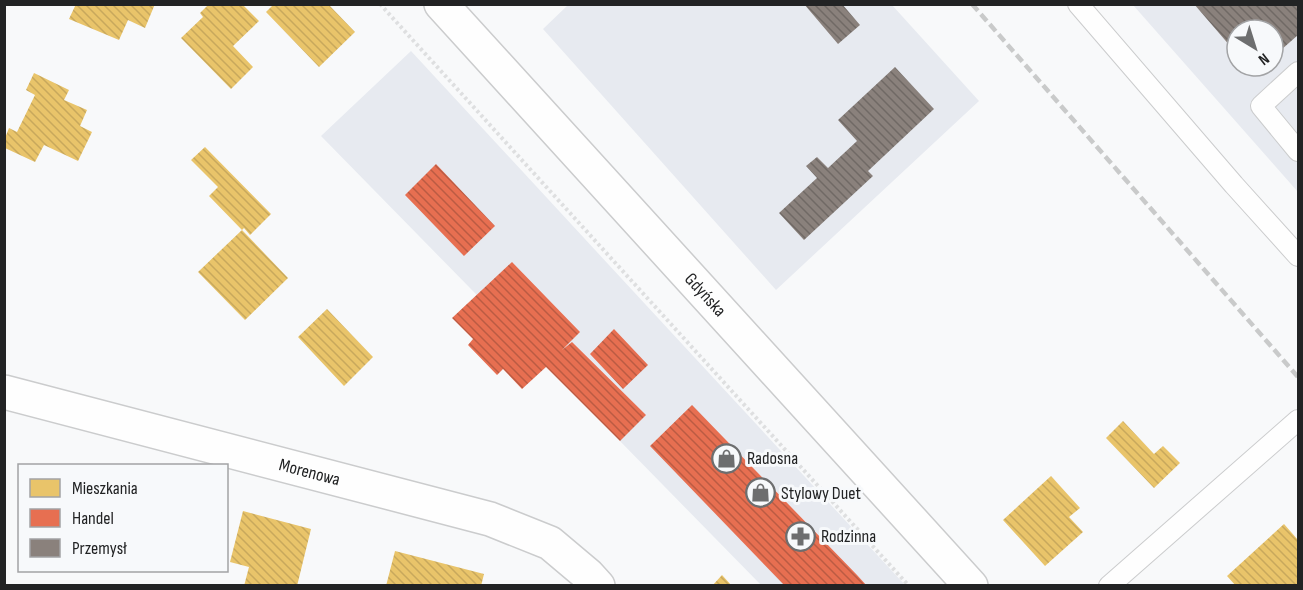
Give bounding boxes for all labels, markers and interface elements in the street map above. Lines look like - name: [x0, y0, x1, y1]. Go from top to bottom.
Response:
- north arrow: [1225, 18, 1285, 78]
- text: N: [1254, 49, 1273, 69]
- street label: Gdyńska: [681, 268, 731, 321]
- shop icon: Radosna: [710, 442, 742, 474]
- place label: Radosna: [747, 448, 798, 469]
- street label: Morenowa: [277, 454, 343, 490]
- legend: [18, 464, 228, 572]
- shop icon: Stylowy Duet: [744, 477, 776, 509]
- text: Mieszkania: [72, 478, 138, 499]
- place label: Stylowy Duet: [781, 483, 861, 504]
- text: Handel: [72, 508, 114, 529]
- pharmacy icon: Rodzinna: [784, 520, 816, 552]
- place label: Rodzinna: [821, 526, 876, 547]
- text: Przemysł: [72, 538, 127, 559]

